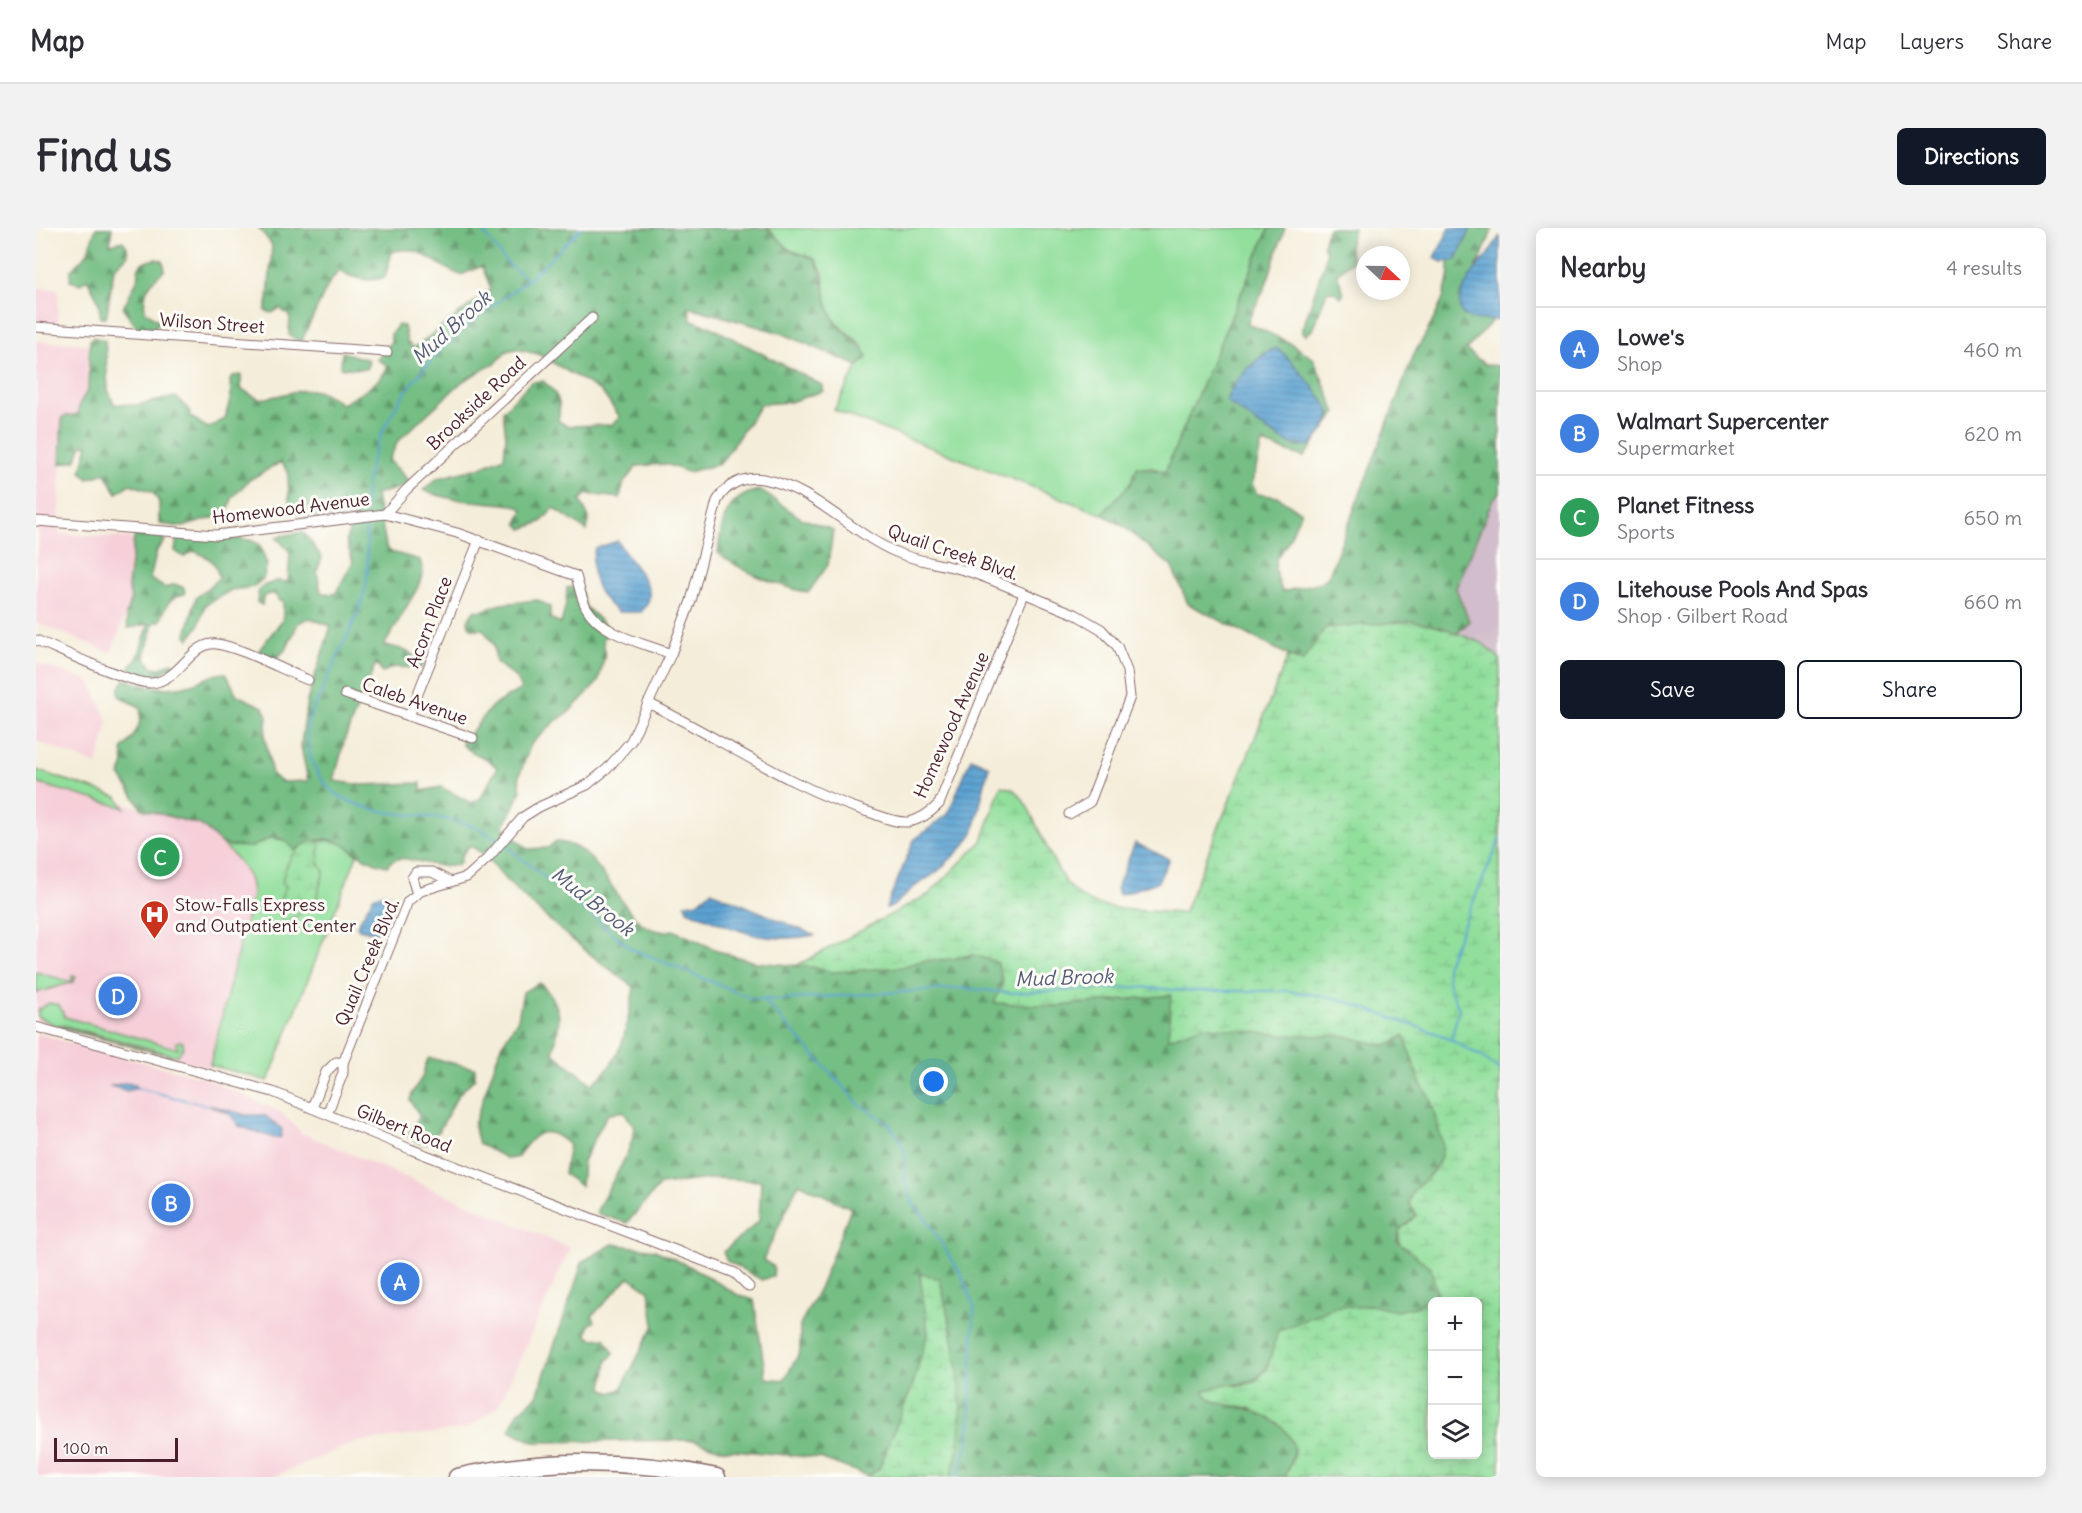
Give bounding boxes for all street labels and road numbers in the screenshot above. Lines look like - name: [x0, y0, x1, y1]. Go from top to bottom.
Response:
- street label: Wilson Street: [159, 308, 265, 338]
- street label: Brookside Road: [422, 351, 531, 455]
- street label: Homewood Avenue: [211, 487, 371, 529]
- street label: Quail Creek Blvd.: [885, 519, 1021, 585]
- street label: Acorn Place: [401, 573, 457, 671]
- street label: Homewood Avenue: [908, 648, 994, 802]
- street label: Caleb Avenue: [359, 672, 471, 730]
- street label: Quail Creek Blvd.: [330, 895, 404, 1029]
- street label: Gilbert Road: [353, 1098, 455, 1158]

